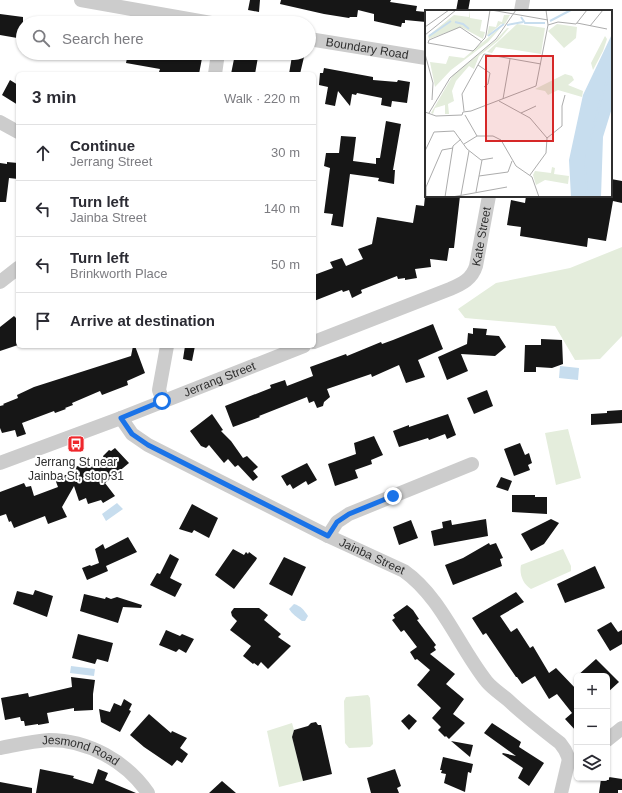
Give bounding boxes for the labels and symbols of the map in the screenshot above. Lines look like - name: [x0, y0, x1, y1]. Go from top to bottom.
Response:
- inset map: [425, 10, 612, 197]
- street label: Boundary Road: [325, 35, 410, 62]
- street label: Kate Street: [469, 205, 494, 267]
- street label: Jerrang Street: [182, 359, 258, 400]
- route start: [153, 392, 171, 410]
- bus stop icon: Jerrang St near Jainba St, stop 31: [66, 434, 86, 454]
- place label: Jerrang St near Jainba St, stop 31: [28, 455, 124, 483]
- route end: [384, 487, 402, 505]
- street label: Jainba Street: [337, 535, 408, 578]
- street label: Jesmond Road: [41, 733, 122, 768]

